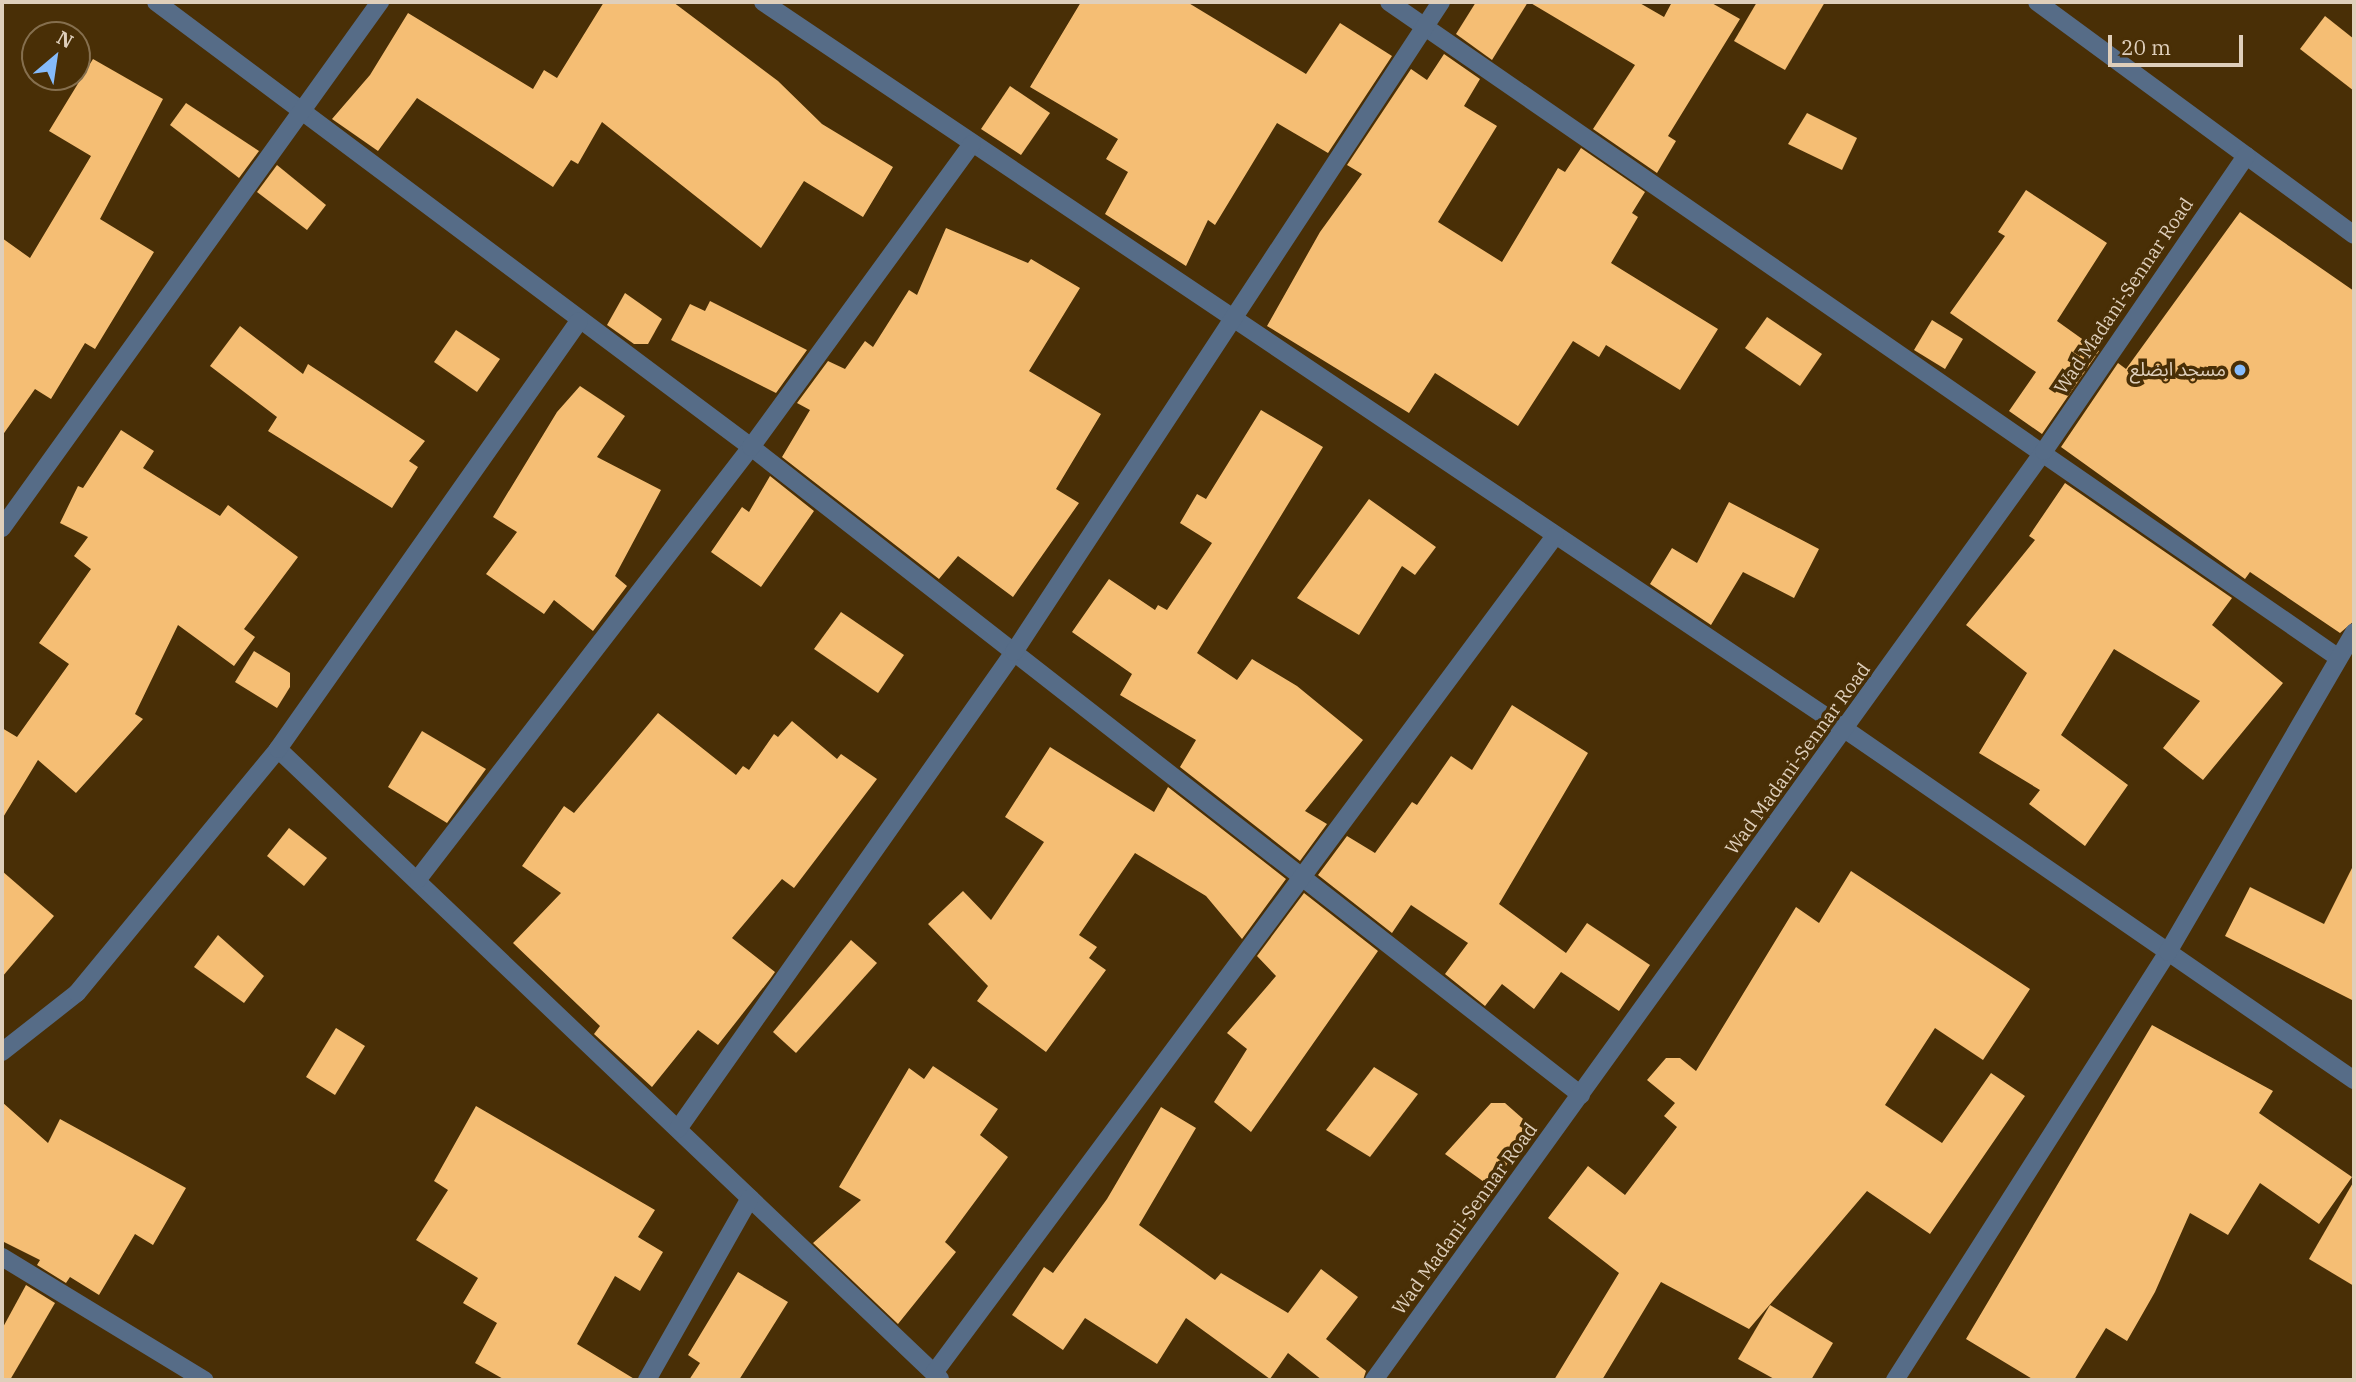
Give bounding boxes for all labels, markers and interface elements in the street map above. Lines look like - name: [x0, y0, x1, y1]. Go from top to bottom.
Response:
- north arrow: [21, 21, 91, 91]
- scale bar: [2111, 21, 2246, 65]
- text: N: [53, 25, 78, 54]
- text: 20 m: [2121, 33, 2171, 61]
- street label: Wad Madani-Sennar Road: [2050, 194, 2198, 398]
- place label: مسجد ابضلع: [2130, 359, 2226, 381]
- marker: مسجد ابضلع: [2232, 362, 2248, 378]
- street label: Wad Madani-Sennar Road: [1721, 659, 1875, 859]
- street label: Wad Madani-Sennar Road: [1388, 1119, 1542, 1319]

